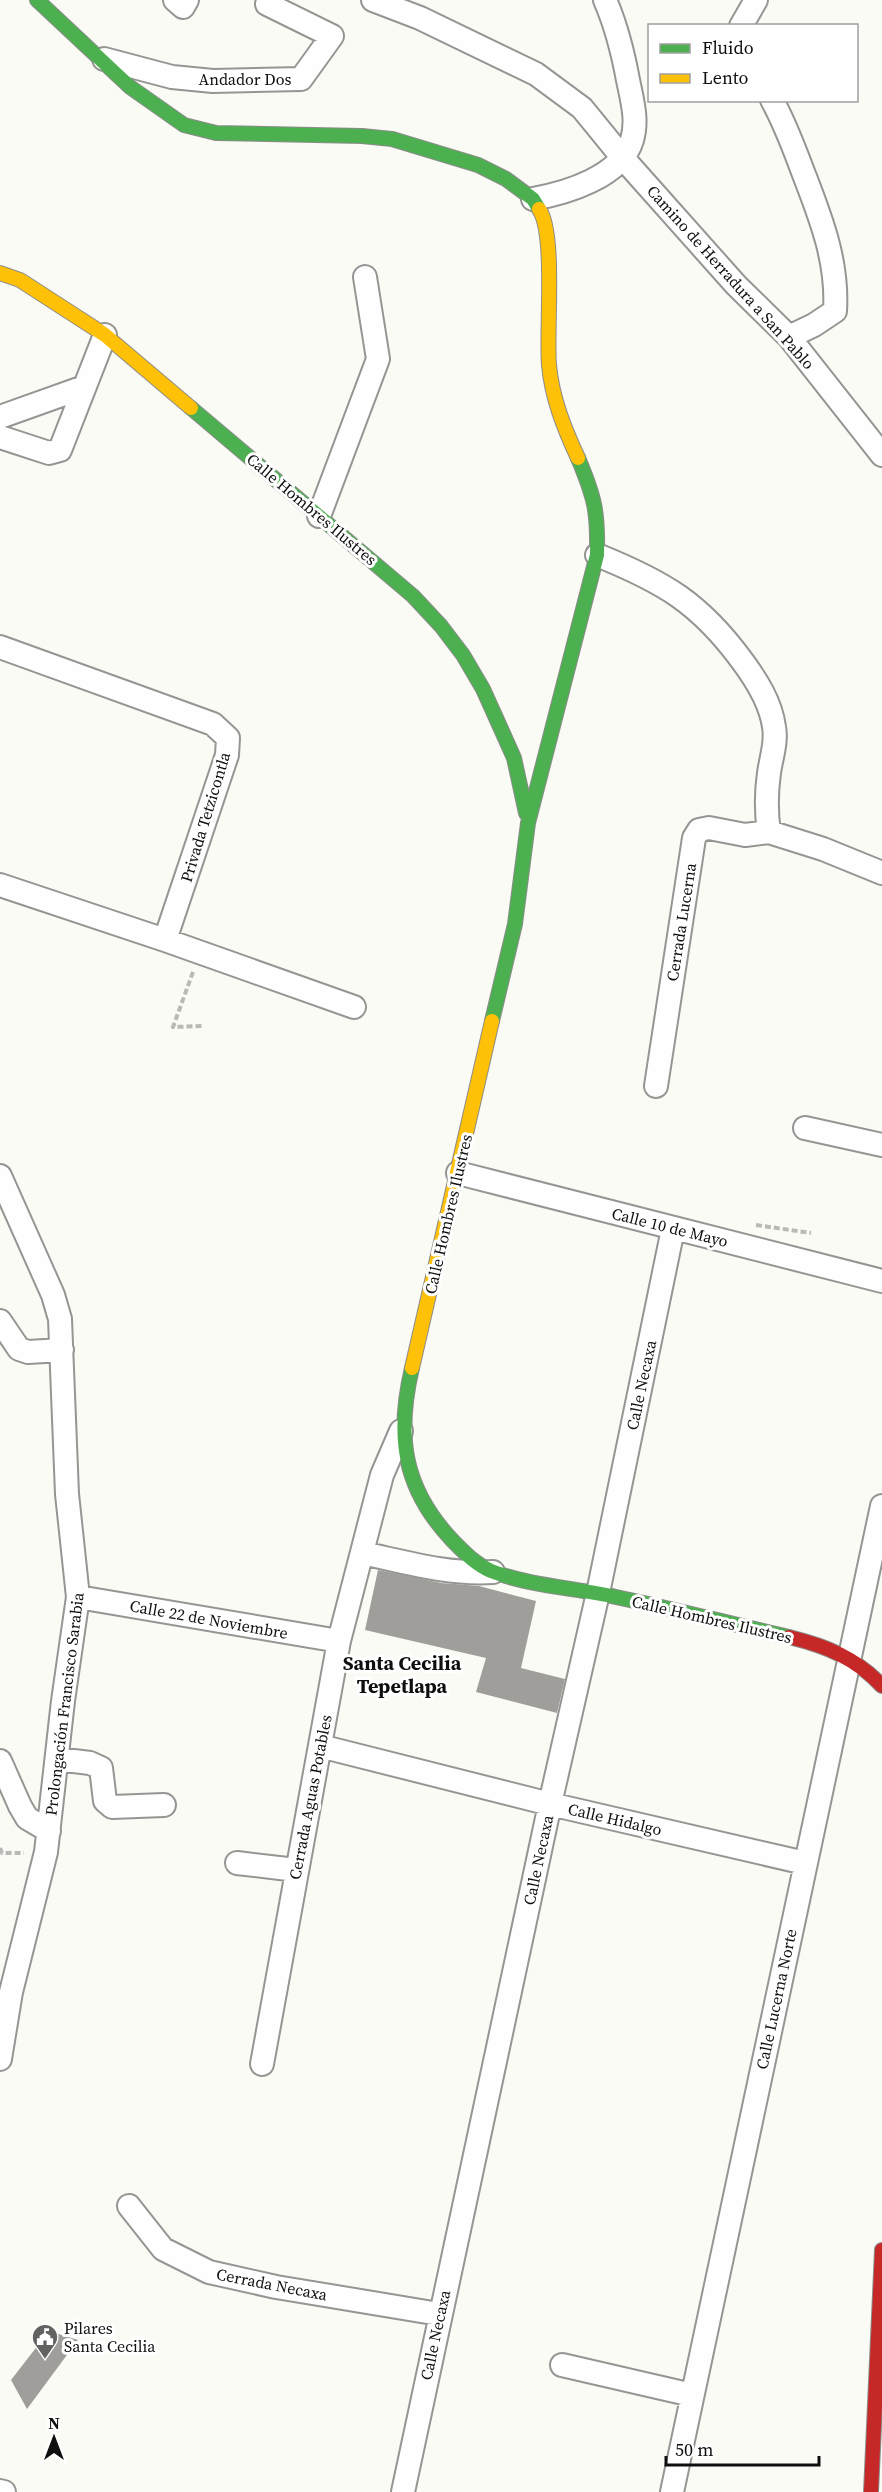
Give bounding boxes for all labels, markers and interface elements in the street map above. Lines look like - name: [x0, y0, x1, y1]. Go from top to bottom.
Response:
- legend: [648, 24, 858, 102]
- text: Fluido: [702, 35, 754, 60]
- text: Lento: [702, 65, 749, 90]
- street label: Andador Dos: [199, 68, 291, 90]
- street label: Camino de Herradura a San Pablo: [642, 180, 820, 374]
- street label: Calle Hombres Ilustres: [242, 448, 382, 570]
- street label: Privada Tetzicontla: [175, 748, 236, 885]
- street label: Cerrada Lucerna: [661, 860, 701, 983]
- street label: Calle Hombres Ilustres: [419, 1132, 477, 1296]
- street label: Calle 10 de Mayo: [610, 1202, 731, 1252]
- street label: Calle Necaxa: [621, 1337, 661, 1432]
- street label: Prolongación Francisco Sarabia: [39, 1590, 89, 1817]
- street label: Calle Hombres Ilustres: [630, 1590, 794, 1648]
- street label: Calle 22 de Noviembre: [128, 1594, 290, 1644]
- district label: Santa Cecilia Tepetlapa: [343, 1649, 462, 1700]
- street label: Cerrada Aguas Potables: [283, 1713, 337, 1881]
- street label: Calle Hidalgo: [566, 1798, 664, 1841]
- street label: Calle Necaxa: [518, 1812, 558, 1907]
- street label: Calle Lucerna Norte: [750, 1927, 802, 2071]
- street label: Cerrada Necaxa: [215, 2262, 330, 2306]
- street label: Calle Necaxa: [415, 2287, 455, 2382]
- place label: Pilares Santa Cecilia: [64, 2317, 156, 2357]
- public building icon: Pilares Santa Cecilia: [30, 2322, 60, 2360]
- north arrow: [24, 2408, 84, 2468]
- text: N: [48, 2412, 60, 2434]
- scale bar: [666, 2429, 819, 2467]
- text: 50 m: [675, 2437, 713, 2462]

